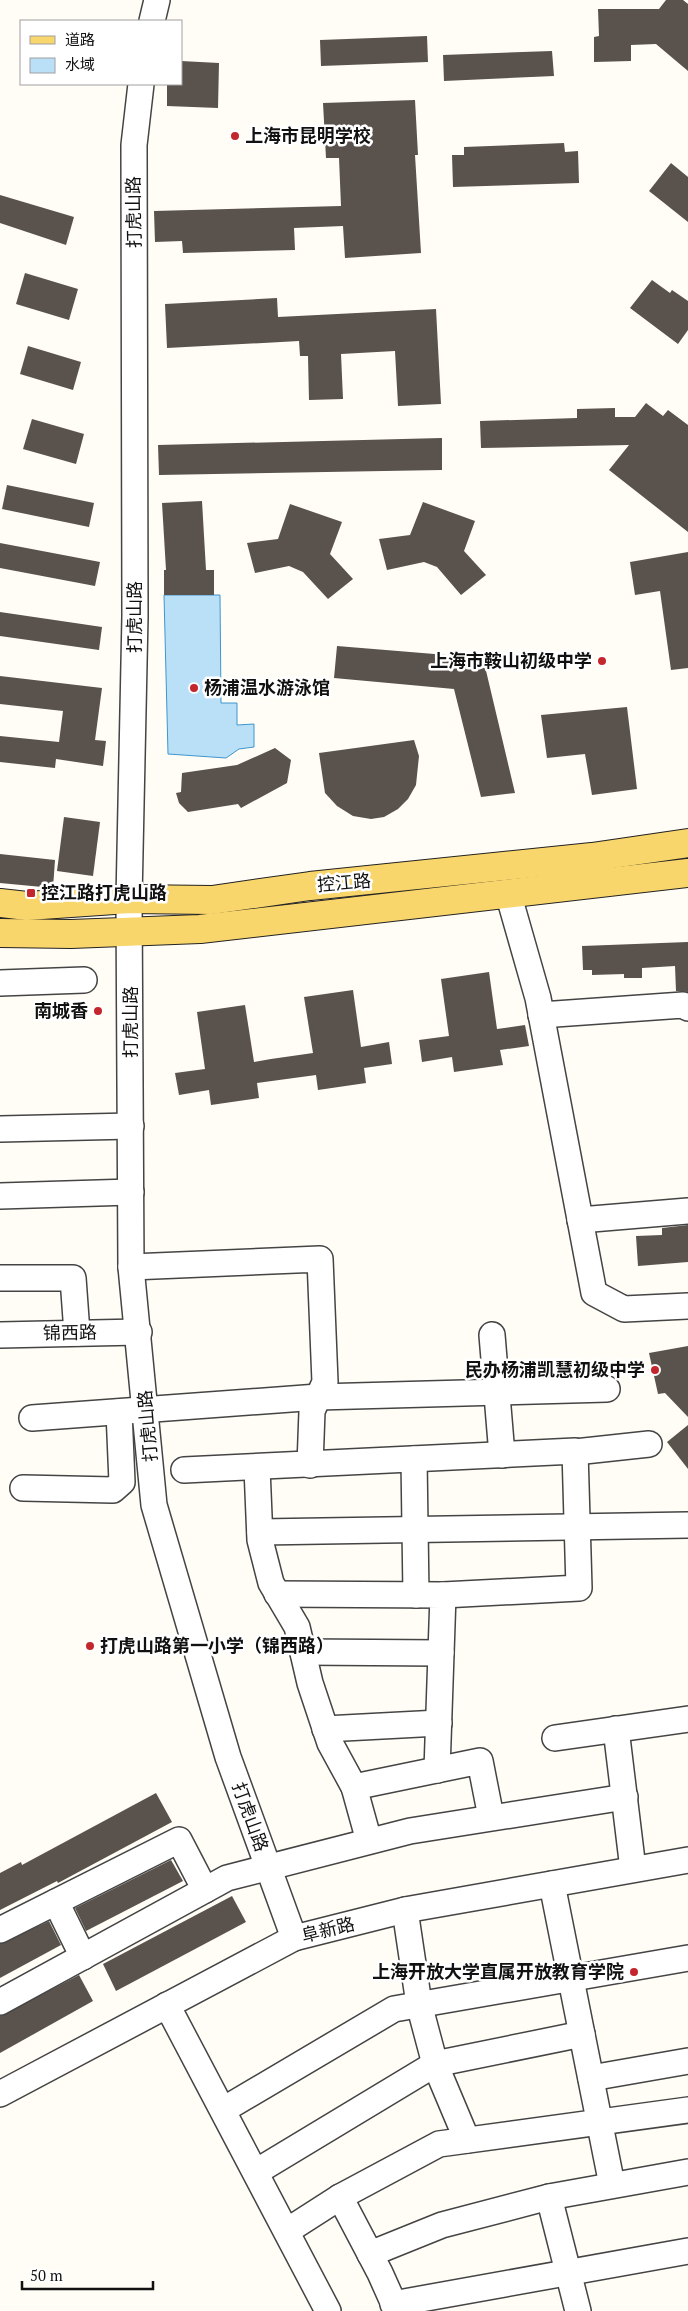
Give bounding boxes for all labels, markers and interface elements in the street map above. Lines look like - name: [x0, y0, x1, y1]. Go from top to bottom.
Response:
- legend: [20, 20, 182, 85]
- text: 道路: [65, 29, 95, 49]
- text: 水域: [65, 54, 95, 74]
- place label: 上海市昆明学校: [245, 123, 371, 147]
- marker: 上海市昆明学校: [229, 130, 241, 142]
- street label: 打虎山路: [120, 176, 146, 248]
- street label: 打虎山路: [122, 581, 146, 653]
- place label: 上海市鞍山初级中学: [430, 648, 592, 672]
- marker: 上海市鞍山初级中学: [596, 655, 608, 667]
- place label: 杨浦温水游泳馆: [204, 675, 330, 699]
- marker: 杨浦温水游泳馆: [188, 682, 200, 694]
- street label: 控江路: [316, 868, 372, 896]
- place label: 控江路打虎山路: [41, 880, 167, 904]
- marker: 控江路打虎山路: [25, 887, 37, 899]
- street label: 打虎山路: [118, 986, 142, 1058]
- place label: 南城香: [34, 998, 88, 1022]
- marker: 南城香: [92, 1005, 104, 1017]
- street label: 锦西路: [43, 1320, 97, 1344]
- place label: 民办杨浦凯慧初级中学: [465, 1357, 645, 1381]
- marker: 民办杨浦凯慧初级中学: [649, 1364, 661, 1376]
- street label: 打虎山路: [132, 1389, 162, 1463]
- place label: 打虎山路第一小学（锦西路）: [100, 1633, 334, 1657]
- marker: 打虎山路第一小学（锦西路）: [84, 1640, 96, 1652]
- street label: 打虎山路: [227, 1779, 275, 1855]
- street label: 阜新路: [299, 1911, 357, 1947]
- place label: 上海开放大学直属开放教育学院: [372, 1959, 624, 1983]
- marker: 上海开放大学直属开放教育学院: [628, 1966, 640, 1978]
- scale bar: [22, 2258, 154, 2290]
- text: 50 m: [30, 2265, 63, 2285]

